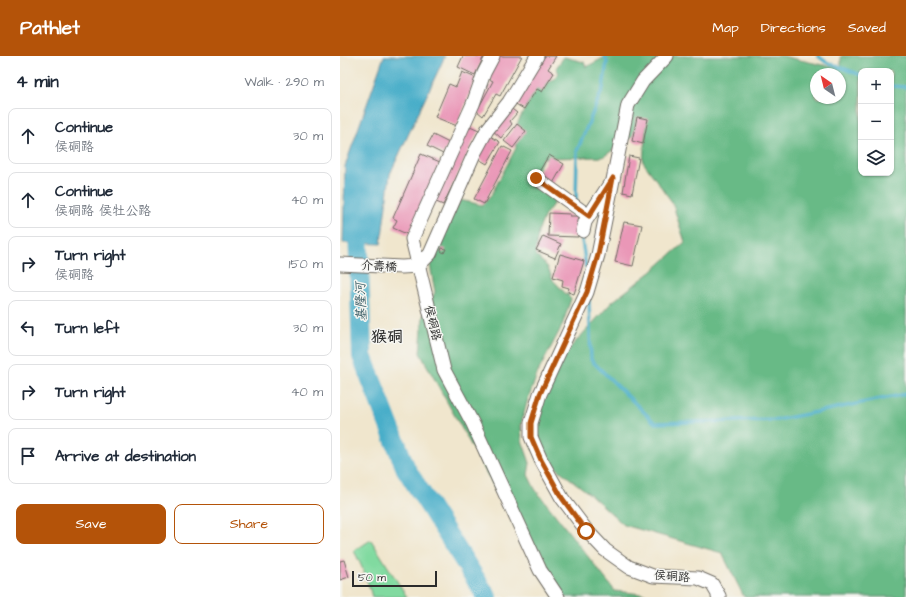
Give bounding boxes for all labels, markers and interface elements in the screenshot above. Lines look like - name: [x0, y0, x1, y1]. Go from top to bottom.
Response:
- text: Pathlet: [20, 15, 80, 42]
- text: Map: [712, 18, 739, 38]
- text: Directions: [761, 18, 826, 38]
- text: Saved: [848, 18, 886, 38]
- north arrow: [810, 68, 846, 104]
- map controls: [858, 68, 894, 176]
- button: +: [858, 68, 894, 104]
- text: 4 min: [16, 70, 59, 94]
- text: Walk · 290 m: [245, 73, 324, 91]
- button: −: [858, 104, 894, 140]
- text: Continue: [55, 117, 113, 138]
- icon: ahead: [17, 125, 39, 147]
- text: 30 m: [293, 127, 323, 145]
- text: 侯硐路: [55, 138, 94, 156]
- button: layers: [858, 140, 894, 176]
- route end: [527, 169, 545, 187]
- text: Continue: [55, 181, 113, 202]
- icon: ahead: [17, 189, 39, 211]
- text: 40 m: [291, 191, 323, 209]
- text: 侯硐路 侯牡公路: [55, 202, 151, 220]
- text: Turn right: [55, 245, 126, 266]
- icon: right: [17, 253, 39, 275]
- text: 150 m: [289, 255, 323, 273]
- street label: 介壽橋: [361, 257, 397, 276]
- text: 侯硐路: [55, 266, 94, 284]
- water label: 基隆河: [351, 280, 371, 322]
- street label: 侯硐路: [420, 304, 445, 343]
- icon: left: [17, 317, 39, 339]
- text: Turn left: [55, 318, 119, 339]
- text: 30 m: [293, 319, 323, 337]
- district label: 猴硐: [371, 326, 403, 348]
- icon: right: [17, 381, 39, 403]
- text: Turn right: [55, 382, 126, 403]
- text: 40 m: [291, 383, 323, 401]
- icon: arrive: [17, 445, 39, 467]
- text: Arrive at destination: [55, 446, 196, 467]
- button: Save: [16, 504, 166, 544]
- button: Share: [174, 504, 324, 544]
- route start: [577, 522, 595, 540]
- street label: 侯硐路: [653, 567, 691, 586]
- scale bar: [352, 569, 437, 588]
- text: 50 m: [358, 570, 386, 585]

